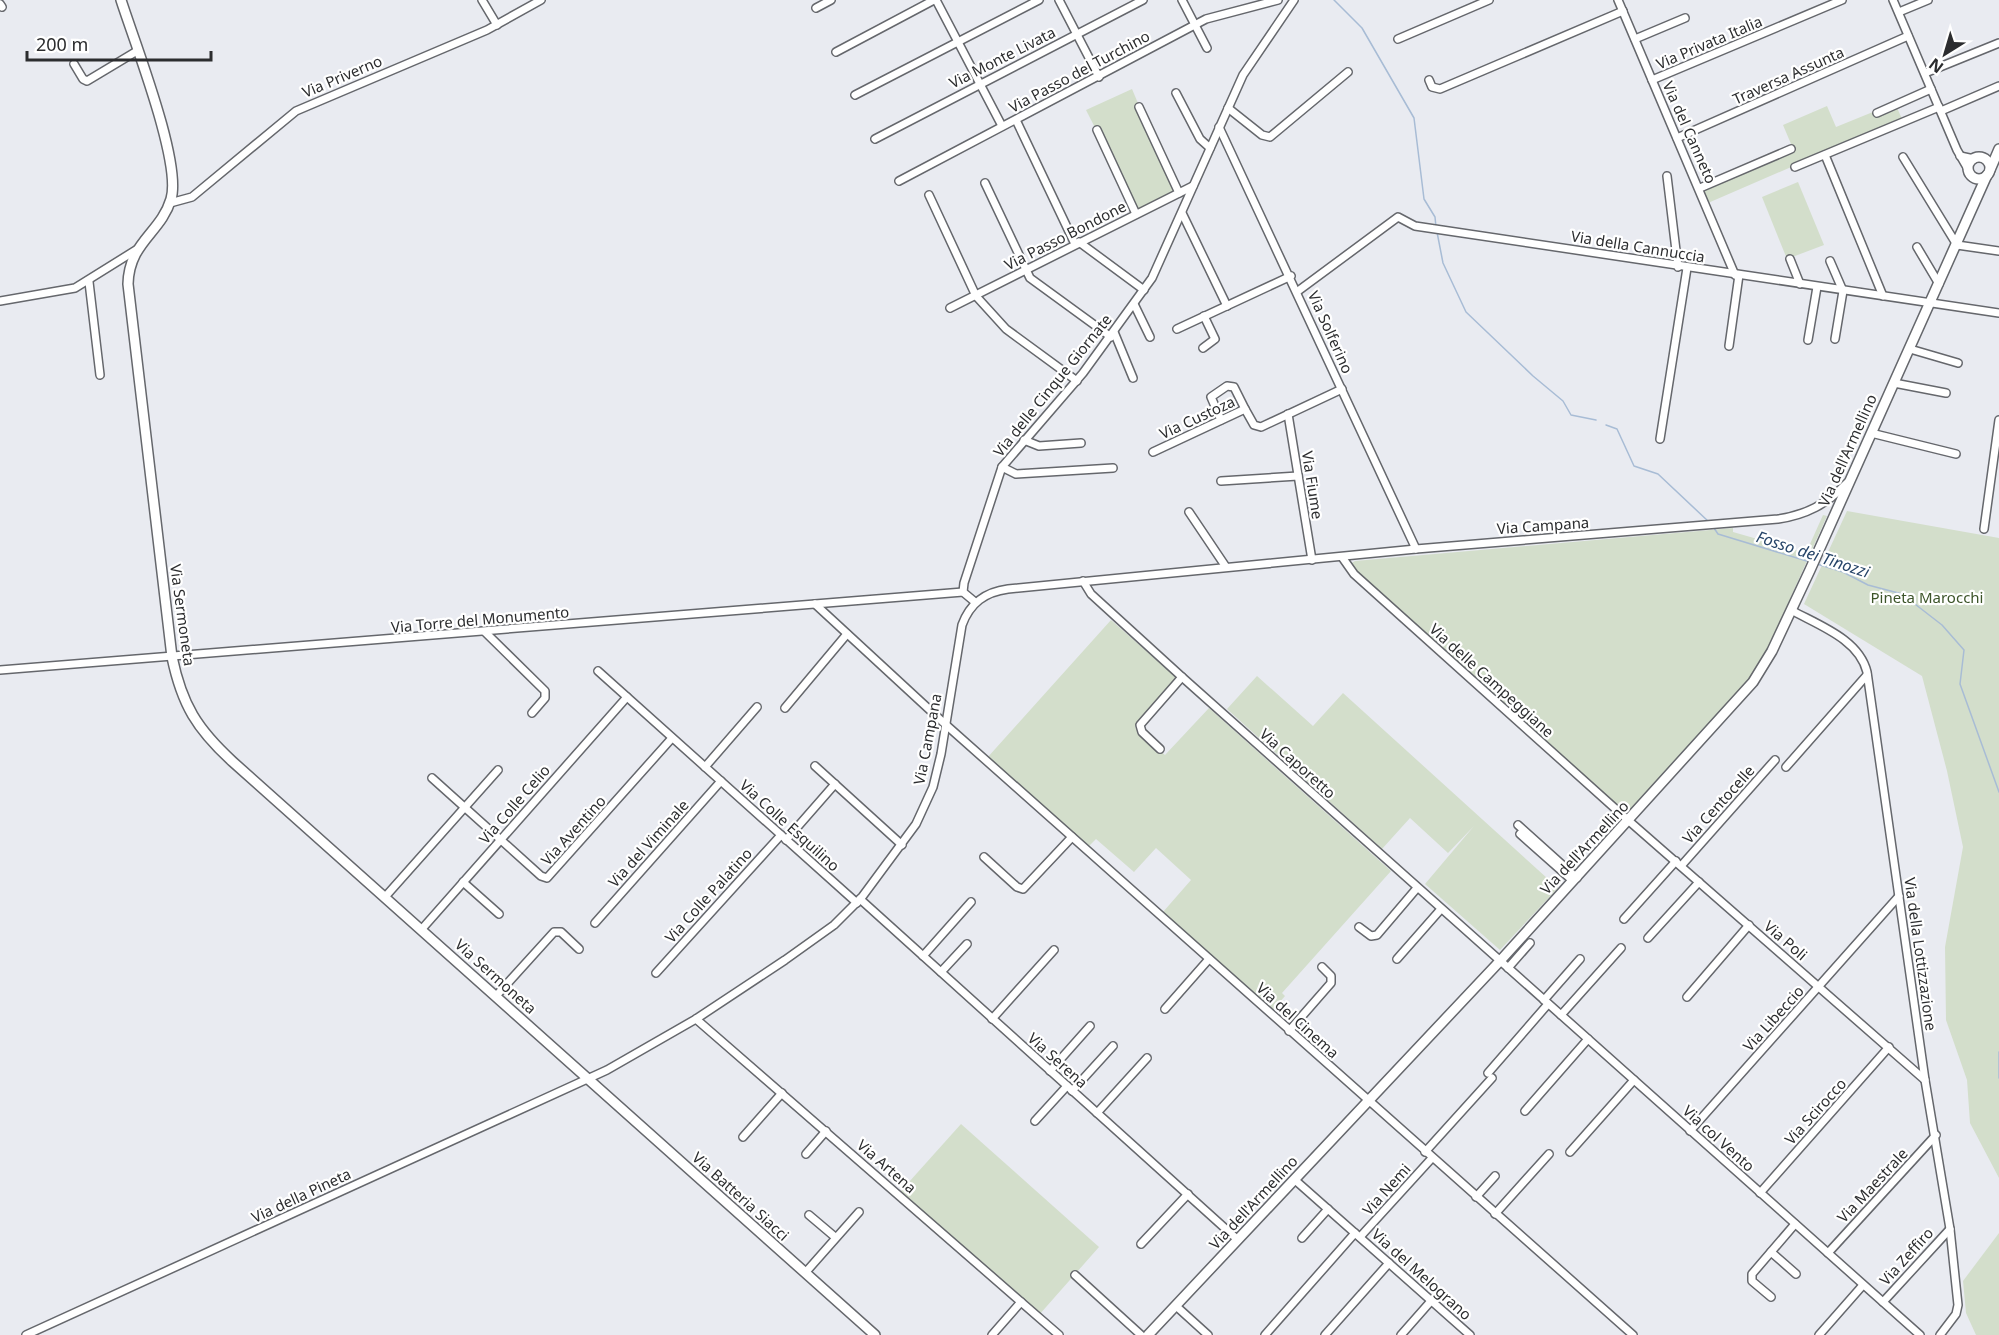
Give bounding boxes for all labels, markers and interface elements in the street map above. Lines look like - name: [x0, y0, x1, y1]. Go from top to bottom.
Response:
- street label: Via Privata Italia: [1653, 11, 1765, 73]
- street label: Via Monte Livata: [946, 22, 1058, 92]
- scale bar: [27, 24, 212, 62]
- north arrow: [1915, 24, 1975, 84]
- street label: Via Passo del Turchino: [1005, 25, 1153, 117]
- text: 200 m: [36, 32, 88, 56]
- street label: Traversa Assunta: [1729, 41, 1847, 109]
- street label: Via Priverno: [299, 50, 385, 102]
- text: N: [1924, 53, 1948, 79]
- street label: Via del Canneto: [1658, 78, 1722, 186]
- street label: Via Passo Bondone: [1001, 196, 1129, 274]
- street label: Via della Cannuccia: [1570, 226, 1706, 266]
- street label: Via Solferino: [1304, 288, 1358, 376]
- street label: Via delle Cinque Giornate: [988, 310, 1116, 460]
- street label: Via Custoza: [1156, 391, 1238, 443]
- street label: Via dell'Armellino: [1813, 391, 1881, 509]
- street label: Via Fiume: [1298, 450, 1328, 520]
- street label: Via Campana: [1496, 512, 1590, 538]
- water label: Fosso dei Tinozzi: [1754, 525, 1873, 583]
- street label: Via Sermoneta: [166, 563, 200, 667]
- park label: Pineta Marocchi: [1871, 587, 1983, 607]
- street label: Via Torre del Monumento: [390, 601, 570, 637]
- street label: Via delle Campeggiane: [1425, 619, 1559, 741]
- street label: Via Campana: [908, 692, 946, 786]
- street label: Via Caporetto: [1256, 724, 1340, 802]
- street label: Via Colle Celio: [474, 760, 554, 848]
- street label: Via Centocelle: [1678, 761, 1758, 847]
- street label: Via Colle Esquilino: [736, 775, 844, 875]
- street label: Via Aventino: [536, 791, 610, 869]
- street label: Via del Viminale: [603, 795, 693, 891]
- street label: Via dell'Armellino: [1535, 796, 1633, 898]
- street label: Via Colle Palatino: [660, 843, 756, 947]
- street label: Via della Lottizzazione: [1900, 876, 1942, 1032]
- street label: Via Poli: [1760, 916, 1812, 964]
- street label: Via Sermoneta: [451, 934, 541, 1018]
- street label: Via del Cinema: [1253, 978, 1343, 1062]
- street label: Via Libeccio: [1738, 981, 1808, 1055]
- street label: Via Serena: [1024, 1028, 1092, 1092]
- street label: Via Scirocco: [1780, 1073, 1850, 1149]
- street label: Via col Vento: [1679, 1100, 1759, 1176]
- street label: Via Artena: [853, 1135, 921, 1197]
- street label: Via Maestrale: [1832, 1143, 1912, 1227]
- street label: Via Batteria Siacci: [688, 1147, 794, 1245]
- street label: Via dell'Armellino: [1204, 1151, 1302, 1253]
- street label: Via Nemi: [1358, 1159, 1414, 1219]
- street label: Via della Pineta: [248, 1163, 354, 1227]
- street label: Via Zeffiro: [1875, 1223, 1937, 1289]
- street label: Via del Melograno: [1368, 1224, 1476, 1324]

